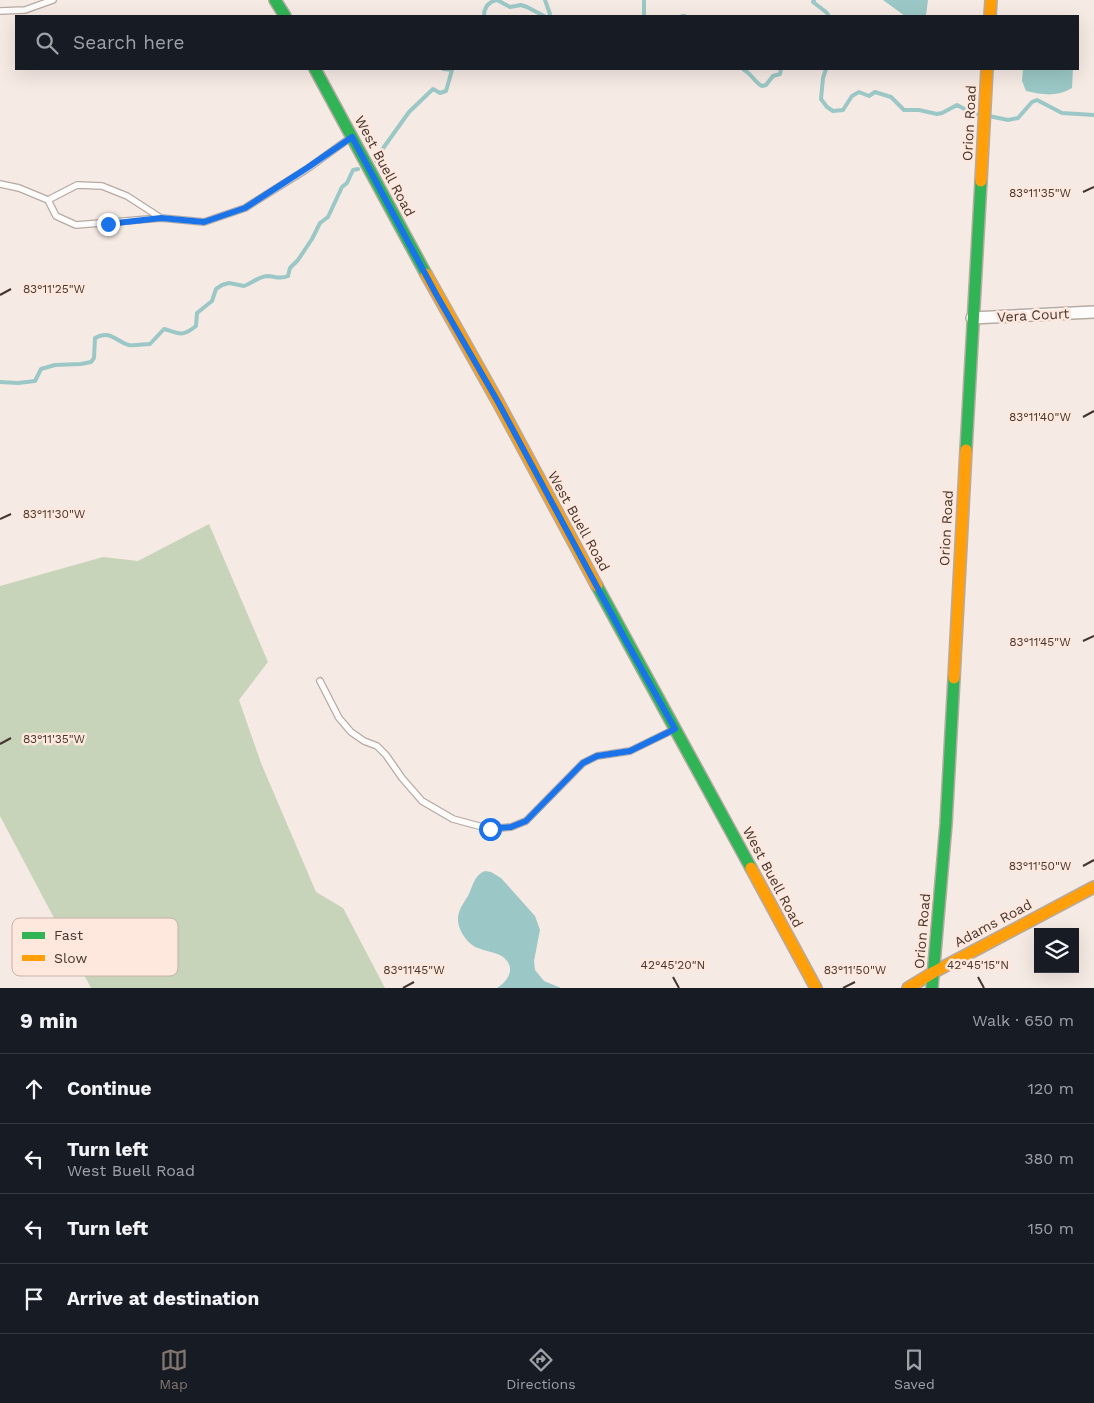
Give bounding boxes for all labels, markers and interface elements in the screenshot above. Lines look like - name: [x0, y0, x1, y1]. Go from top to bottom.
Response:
- search box: [15, 15, 1079, 70]
- icon: search: [33, 29, 61, 57]
- text: Search here: [73, 31, 184, 54]
- street label: Orion Road: [959, 85, 979, 161]
- street label: West Buell Road: [352, 113, 418, 219]
- text: 83°11'35"W: [1009, 186, 1072, 200]
- route end: [97, 213, 120, 236]
- text: 83°11'25"W: [23, 282, 86, 296]
- street label: Vera Court: [997, 305, 1070, 325]
- text: 83°11'40"W: [1009, 410, 1071, 424]
- street label: West Buell Road: [545, 468, 613, 574]
- street label: Orion Road: [936, 490, 956, 566]
- text: 83°11'30"W: [23, 507, 86, 521]
- text: 83°11'45"W: [1009, 635, 1071, 649]
- text: 83°11'35"W: [23, 732, 86, 746]
- route start: [479, 818, 502, 841]
- street label: West Buell Road: [740, 824, 806, 930]
- text: 83°11'50"W: [1009, 859, 1072, 873]
- street label: Orion Road: [911, 893, 933, 969]
- street label: Adams Road: [952, 896, 1034, 950]
- legend: [12, 918, 178, 976]
- text: Fast: [54, 927, 83, 943]
- map controls: [1034, 928, 1079, 973]
- button: layers: [1034, 928, 1079, 973]
- text: Slow: [54, 950, 87, 966]
- text: 42°45'20"N: [641, 958, 705, 972]
- text: 42°45'15"N: [947, 958, 1009, 972]
- text: 83°11'45"W: [383, 963, 445, 977]
- text: 83°11'50"W: [824, 963, 887, 977]
- text: 9 min: [20, 1008, 78, 1033]
- text: Walk · 650 m: [972, 1011, 1074, 1030]
- icon: ahead: [20, 1075, 48, 1103]
- text: Continue: [67, 1077, 151, 1100]
- text: 120 m: [1028, 1079, 1074, 1098]
- text: Turn left: [67, 1138, 148, 1161]
- icon: left: [20, 1145, 48, 1173]
- text: 380 m: [1024, 1149, 1074, 1168]
- text: West Buell Road: [67, 1161, 195, 1180]
- icon: left: [20, 1215, 48, 1243]
- text: Turn left: [67, 1217, 148, 1240]
- text: 150 m: [1028, 1219, 1074, 1238]
- icon: arrive: [20, 1285, 48, 1313]
- text: Arrive at destination: [67, 1287, 259, 1310]
- tab: Map: [159, 1346, 188, 1392]
- tab: Directions: [506, 1346, 576, 1392]
- tab: Saved: [894, 1346, 935, 1392]

